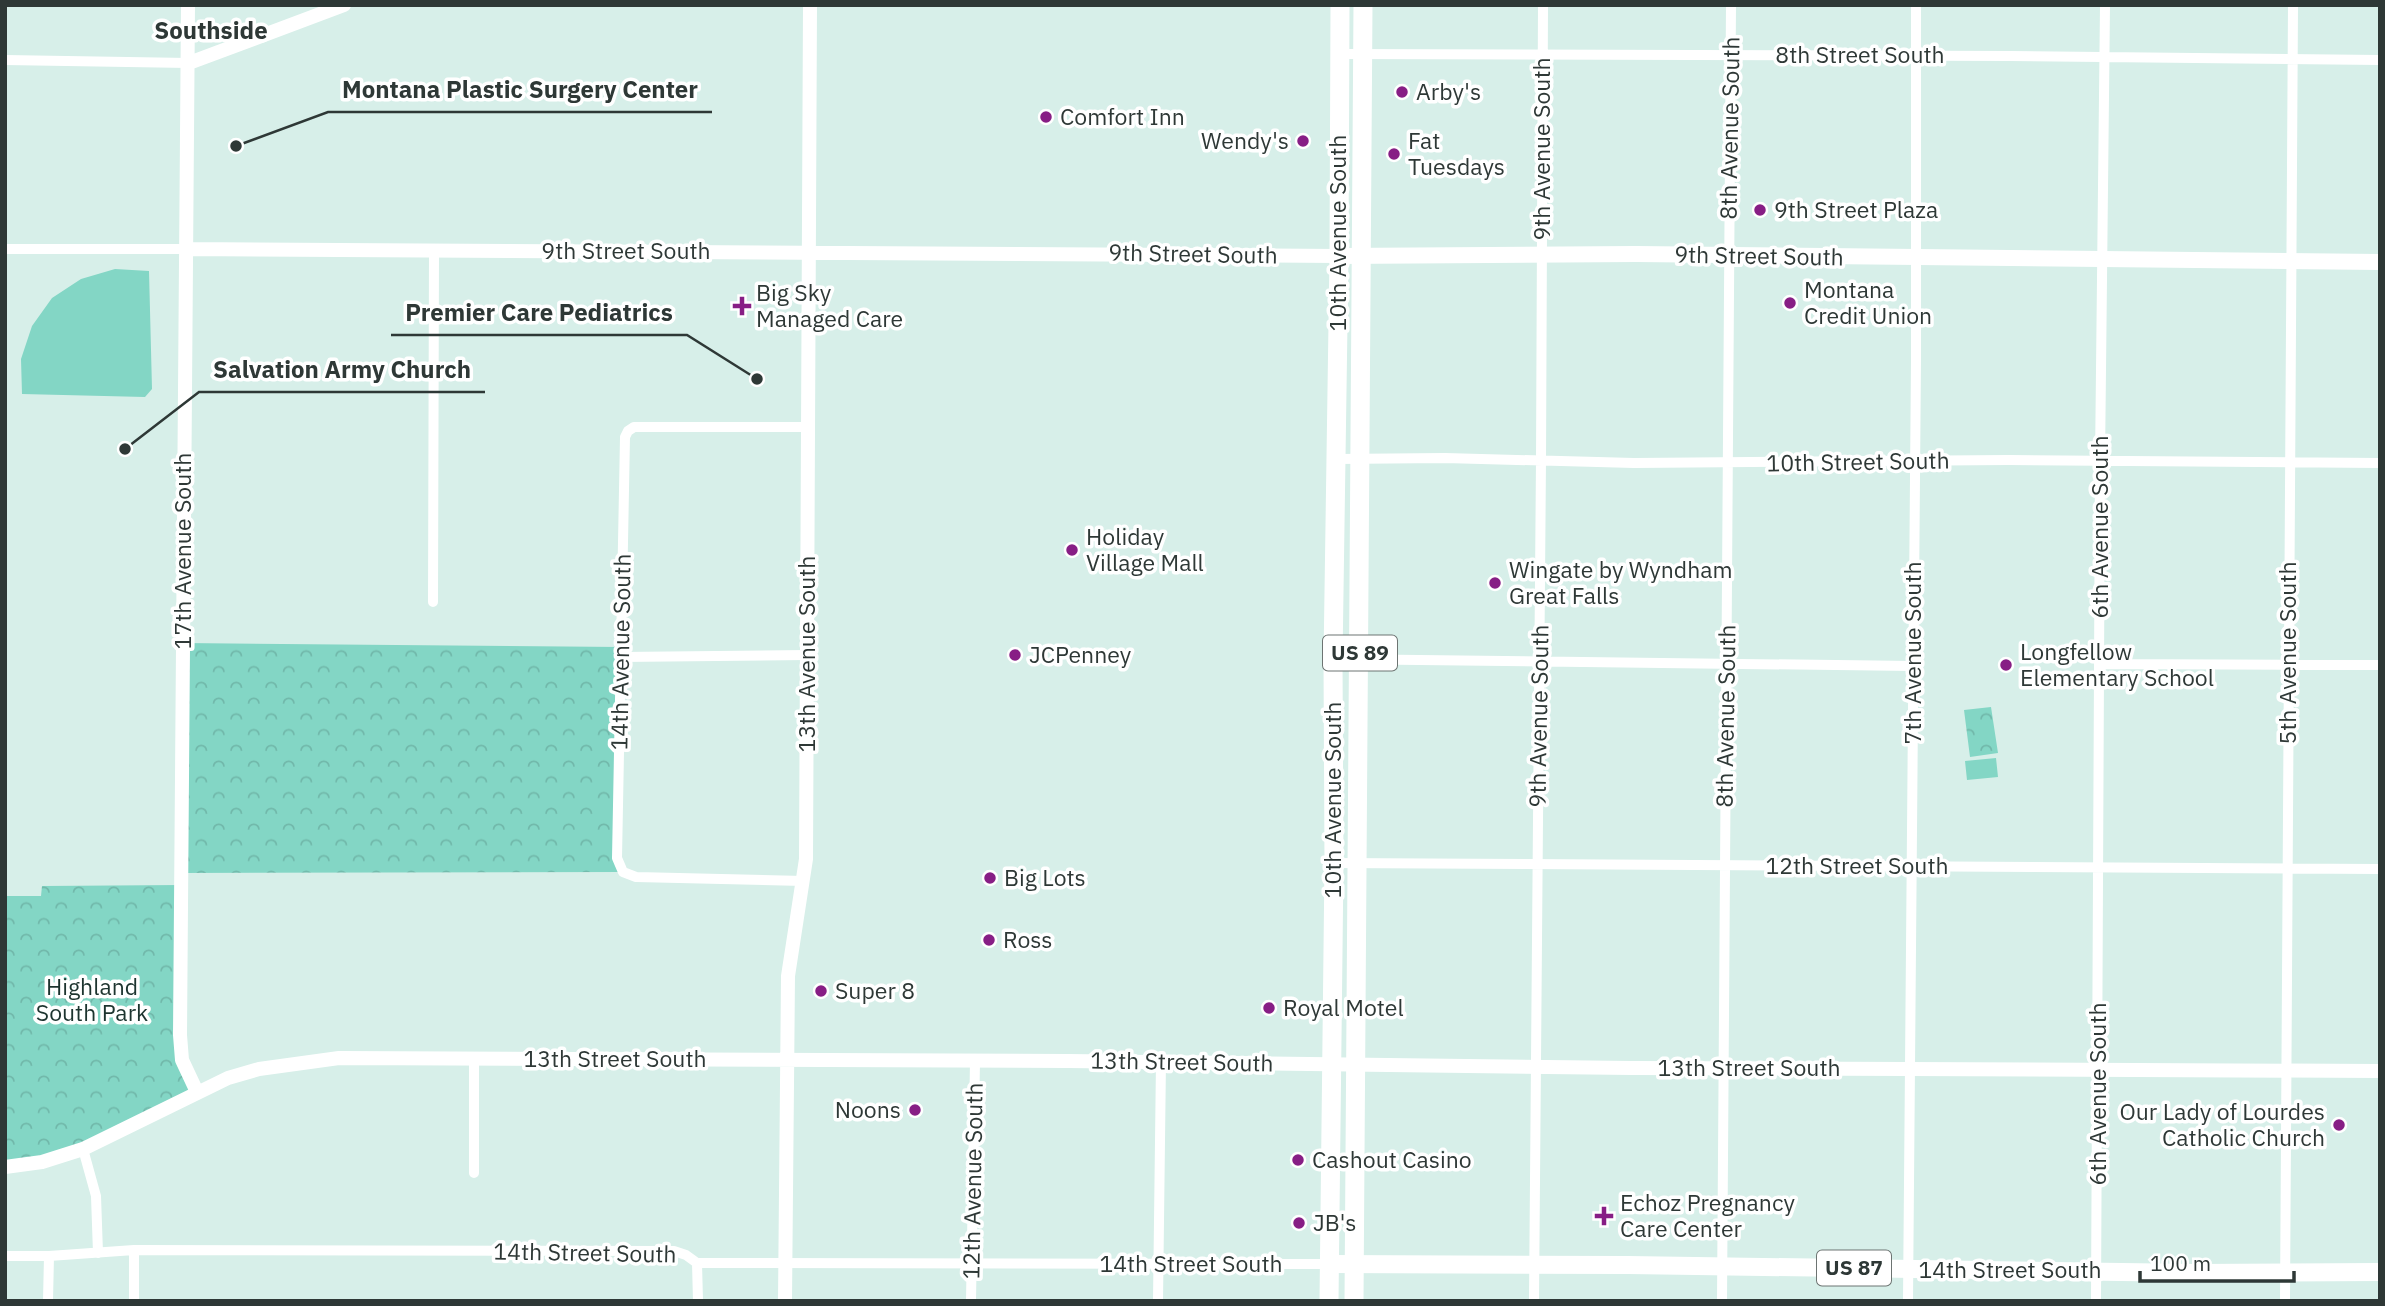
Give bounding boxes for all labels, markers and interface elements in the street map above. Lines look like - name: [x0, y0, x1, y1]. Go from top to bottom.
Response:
- district label: Southside: [154, 14, 268, 46]
- street label: 8th Avenue South: [1712, 36, 1746, 220]
- street label: 8th Street South: [1775, 39, 1945, 69]
- street label: 9th Avenue South: [1526, 57, 1556, 241]
- callout: Montana Plastic Surgery Center: [328, 67, 712, 112]
- text: Montana Plastic Surgery Center: [342, 73, 698, 105]
- place label: Arby's: [1416, 76, 1481, 106]
- marker: Arby's: [1394, 84, 1410, 100]
- place label: Comfort Inn: [1060, 101, 1185, 131]
- marker: Comfort Inn: [1038, 109, 1054, 125]
- place label: Wendy's: [1201, 125, 1289, 155]
- place label: Fat Tuesdays: [1408, 125, 1505, 181]
- marker: Wendy's: [1295, 133, 1311, 149]
- street label: 10th Avenue South: [1322, 135, 1352, 331]
- marker: Fat Tuesdays: [1386, 146, 1402, 162]
- place label: 9th Street Plaza: [1774, 194, 1938, 224]
- marker: 9th Street Plaza: [1752, 202, 1768, 218]
- street label: 9th Street South: [541, 235, 711, 265]
- street label: 9th Street South: [1108, 237, 1278, 269]
- street label: 9th Street South: [1674, 239, 1844, 271]
- place label: Montana Credit Union: [1804, 274, 1932, 330]
- place label: Big Sky Managed Care: [756, 277, 903, 333]
- callout: Premier Care Pediatrics: [391, 290, 687, 335]
- marker: Montana Credit Union: [1782, 295, 1798, 311]
- text: Premier Care Pediatrics: [405, 296, 673, 328]
- marker: Big Sky Managed Care: [734, 298, 750, 314]
- callout: Salvation Army Church: [199, 347, 485, 392]
- text: Salvation Army Church: [213, 353, 471, 385]
- street label: 6th Avenue South: [2084, 435, 2114, 619]
- street label: 10th Street South: [1766, 444, 1950, 478]
- street label: 17th Avenue South: [167, 453, 197, 649]
- place label: Holiday Village Mall: [1086, 521, 1204, 577]
- marker: Holiday Village Mall: [1064, 542, 1080, 558]
- street label: 14th Avenue South: [603, 553, 637, 751]
- place label: Wingate by Wyndham Great Falls: [1509, 554, 1733, 610]
- street label: 13th Avenue South: [791, 556, 821, 752]
- street label: 7th Avenue South: [1897, 561, 1927, 745]
- street label: 5th Avenue South: [2272, 561, 2302, 745]
- marker: Wingate by Wyndham Great Falls: [1487, 575, 1503, 591]
- street label: 9th Avenue South: [1521, 624, 1555, 808]
- street label: 8th Avenue South: [1708, 624, 1742, 808]
- road number: US 89: [1323, 636, 1397, 670]
- place label: Longfellow Elementary School: [2020, 636, 2214, 692]
- place label: JCPenney: [1029, 639, 1132, 669]
- marker: JCPenney: [1007, 647, 1023, 663]
- marker: Longfellow Elementary School: [1998, 657, 2014, 673]
- street label: 10th Avenue South: [1317, 702, 1347, 898]
- street label: 12th Street South: [1765, 850, 1949, 880]
- place label: Big Lots: [1004, 862, 1086, 892]
- marker: Big Lots: [982, 870, 998, 886]
- place label: Ross: [1003, 924, 1053, 954]
- marker: Ross: [981, 932, 997, 948]
- park label: Highland South Park: [36, 971, 148, 1027]
- place label: Super 8: [835, 975, 915, 1005]
- marker: Super 8: [813, 983, 829, 999]
- place label: Royal Motel: [1283, 992, 1404, 1022]
- marker: Royal Motel: [1261, 1000, 1277, 1016]
- street label: 6th Avenue South: [2082, 1002, 2112, 1186]
- street label: 13th Street South: [523, 1043, 707, 1073]
- street label: 13th Street South: [1090, 1044, 1274, 1078]
- street label: 13th Street South: [1657, 1052, 1841, 1082]
- street label: 12th Avenue South: [955, 1082, 989, 1280]
- place label: Noons: [835, 1094, 901, 1124]
- place label: Our Lady of Lourdes Catholic Church: [2119, 1096, 2325, 1152]
- marker: Noons: [907, 1102, 923, 1118]
- marker: Our Lady of Lourdes Catholic Church: [2331, 1117, 2347, 1133]
- place label: Cashout Casino: [1312, 1144, 1472, 1174]
- marker: Cashout Casino: [1290, 1152, 1306, 1168]
- place label: Echoz Pregnancy Care Center: [1620, 1187, 1795, 1243]
- marker: Echoz Pregnancy Care Center: [1594, 1206, 1614, 1226]
- place label: JB's: [1313, 1207, 1357, 1237]
- marker: JB's: [1291, 1215, 1307, 1231]
- street label: 14th Street South: [493, 1235, 677, 1269]
- scale bar: [2140, 1240, 2294, 1284]
- street label: 14th Street South: [1099, 1248, 1283, 1278]
- text: 100 m: [2150, 1249, 2211, 1277]
- road number: US 87: [1817, 1250, 1891, 1286]
- street label: 14th Street South: [1918, 1254, 2102, 1284]

